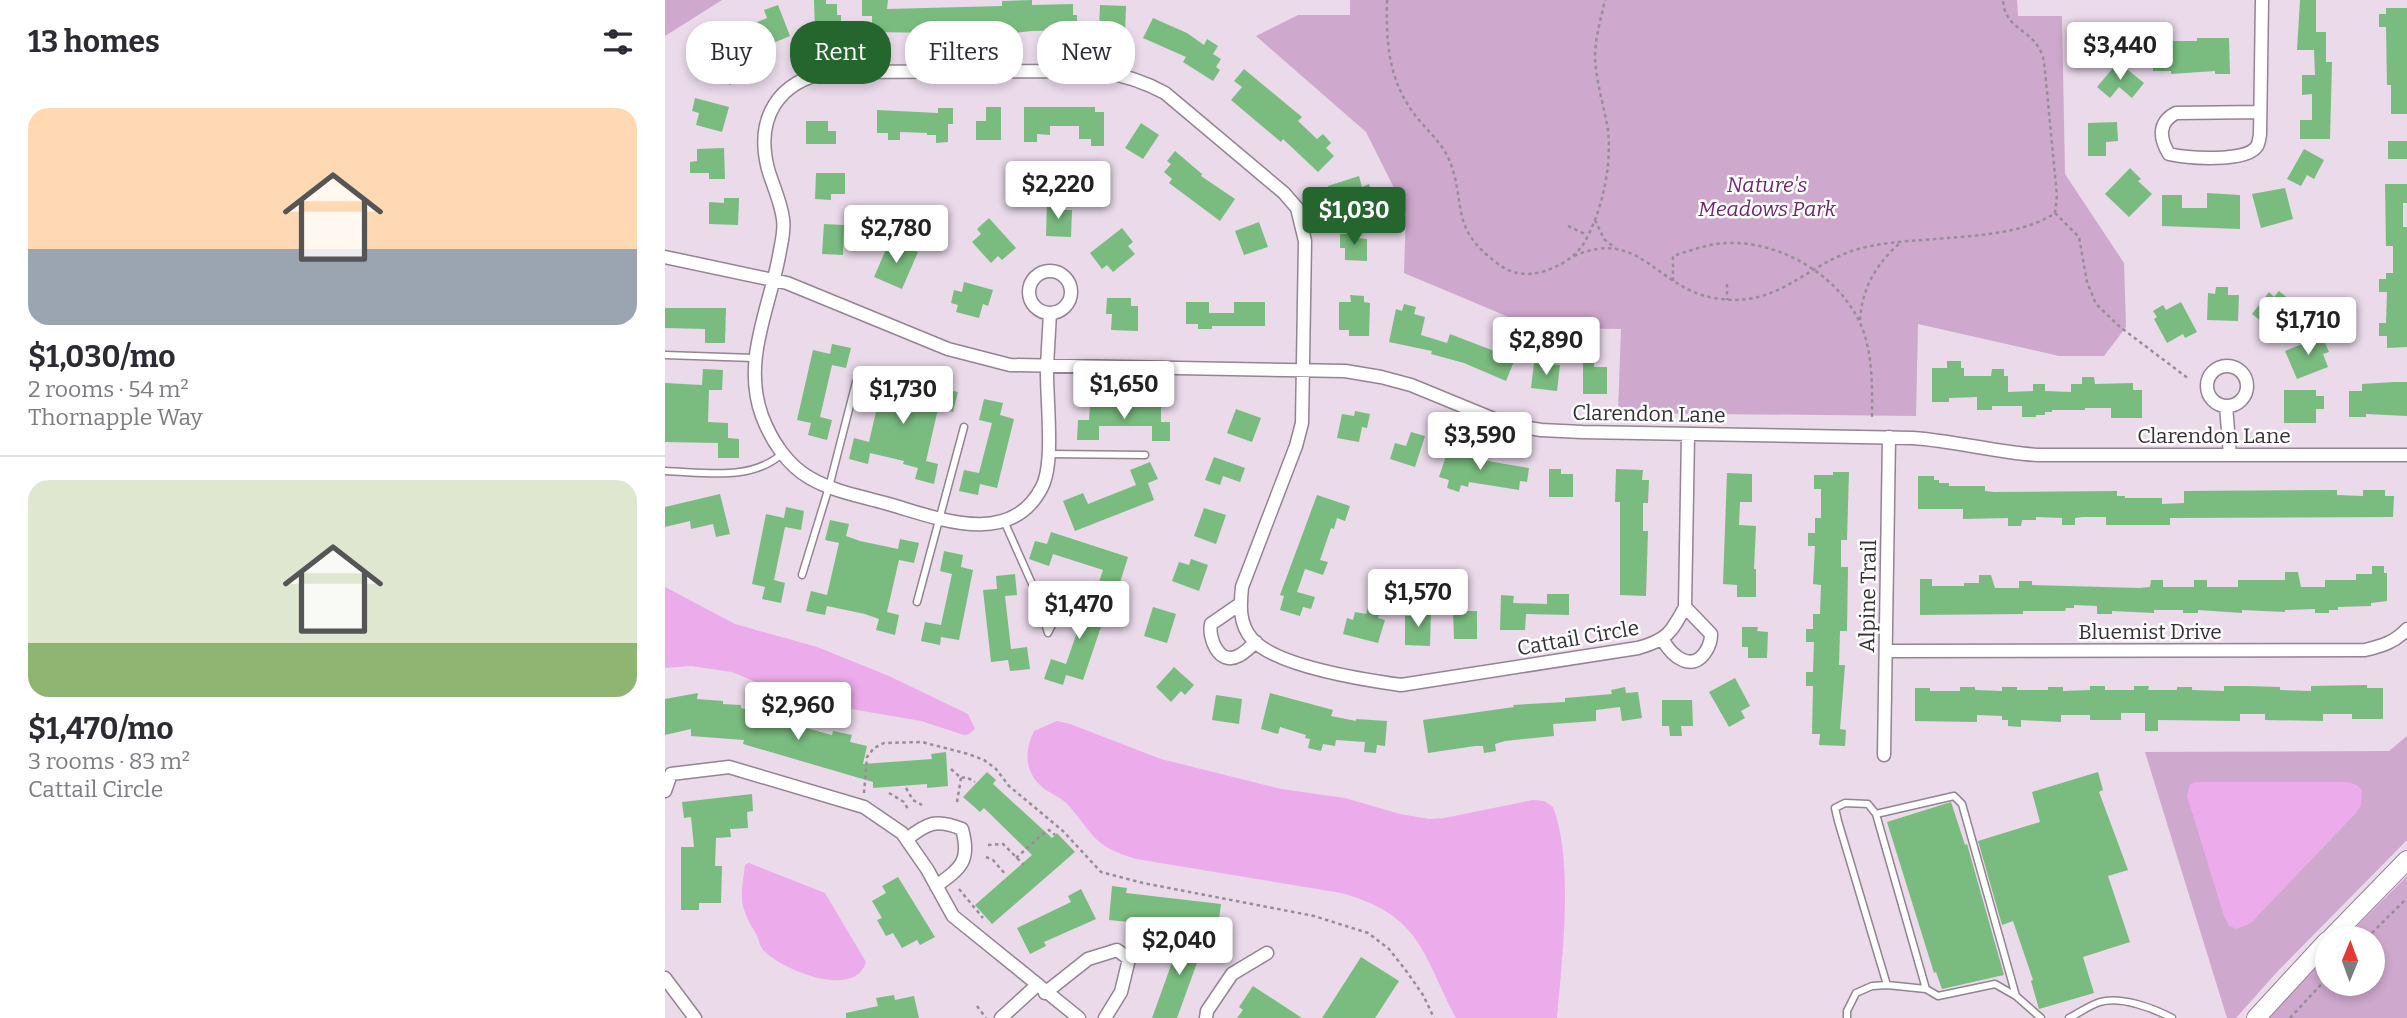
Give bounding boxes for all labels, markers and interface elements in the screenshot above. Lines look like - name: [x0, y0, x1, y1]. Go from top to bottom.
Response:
- chip: Buy: [686, 21, 776, 84]
- chip: Rent: [790, 21, 891, 84]
- chip: Filters: [905, 21, 1023, 84]
- chip: New: [1037, 21, 1135, 84]
- pin: $3,440: [2063, 22, 2177, 82]
- icon: filters: [599, 23, 637, 61]
- text: 13 homes: [28, 24, 160, 60]
- text: $3,440: [2083, 31, 2157, 59]
- icon: home: [270, 154, 396, 280]
- pin: $2,220: [1001, 162, 1115, 221]
- text: $2,220: [1021, 170, 1095, 198]
- park label: Nature's Meadows Park: [1698, 172, 1837, 222]
- pin: $1,030: [1297, 188, 1411, 247]
- text: $1,030: [1318, 196, 1390, 224]
- pin: $2,780: [839, 205, 953, 265]
- text: $2,780: [860, 214, 932, 242]
- pin: $1,710: [2251, 298, 2365, 357]
- text: $1,710: [2275, 306, 2341, 334]
- pin: $2,890: [1489, 318, 1603, 377]
- text: $2,890: [1509, 326, 1583, 354]
- text: $1,030/mo: [28, 339, 176, 375]
- pin: $1,650: [1067, 362, 1181, 421]
- pin: $1,730: [846, 366, 960, 426]
- text: $1,650: [1089, 370, 1159, 398]
- text: 2 rooms · 54 m²: [28, 375, 189, 403]
- text: $1,730: [869, 375, 937, 403]
- street label: Clarendon Lane: [1572, 400, 1726, 428]
- text: Thornapple Way: [28, 403, 203, 431]
- pin: $3,590: [1423, 412, 1537, 472]
- text: $3,590: [1444, 421, 1516, 449]
- street label: Clarendon Lane: [2137, 423, 2291, 449]
- icon: home: [270, 526, 396, 652]
- street label: Alpine Trail: [1854, 539, 1882, 653]
- pin: $1,570: [1361, 570, 1475, 629]
- text: $1,570: [1384, 578, 1452, 606]
- pin: $1,470: [1022, 582, 1136, 641]
- text: $1,470: [1044, 590, 1114, 618]
- street label: Cattail Circle: [1515, 614, 1641, 662]
- street label: Bluemist Drive: [2078, 619, 2222, 645]
- pin: $2,960: [741, 682, 855, 742]
- text: $2,960: [761, 691, 835, 719]
- text: $1,470/mo: [28, 711, 174, 747]
- text: 3 rooms · 83 m²: [28, 747, 190, 775]
- text: Cattail Circle: [28, 775, 163, 803]
- pin: $2,040: [1122, 918, 1236, 977]
- text: $2,040: [1142, 926, 1216, 954]
- north arrow: [2315, 926, 2385, 996]
- map controls: [2315, 926, 2385, 996]

